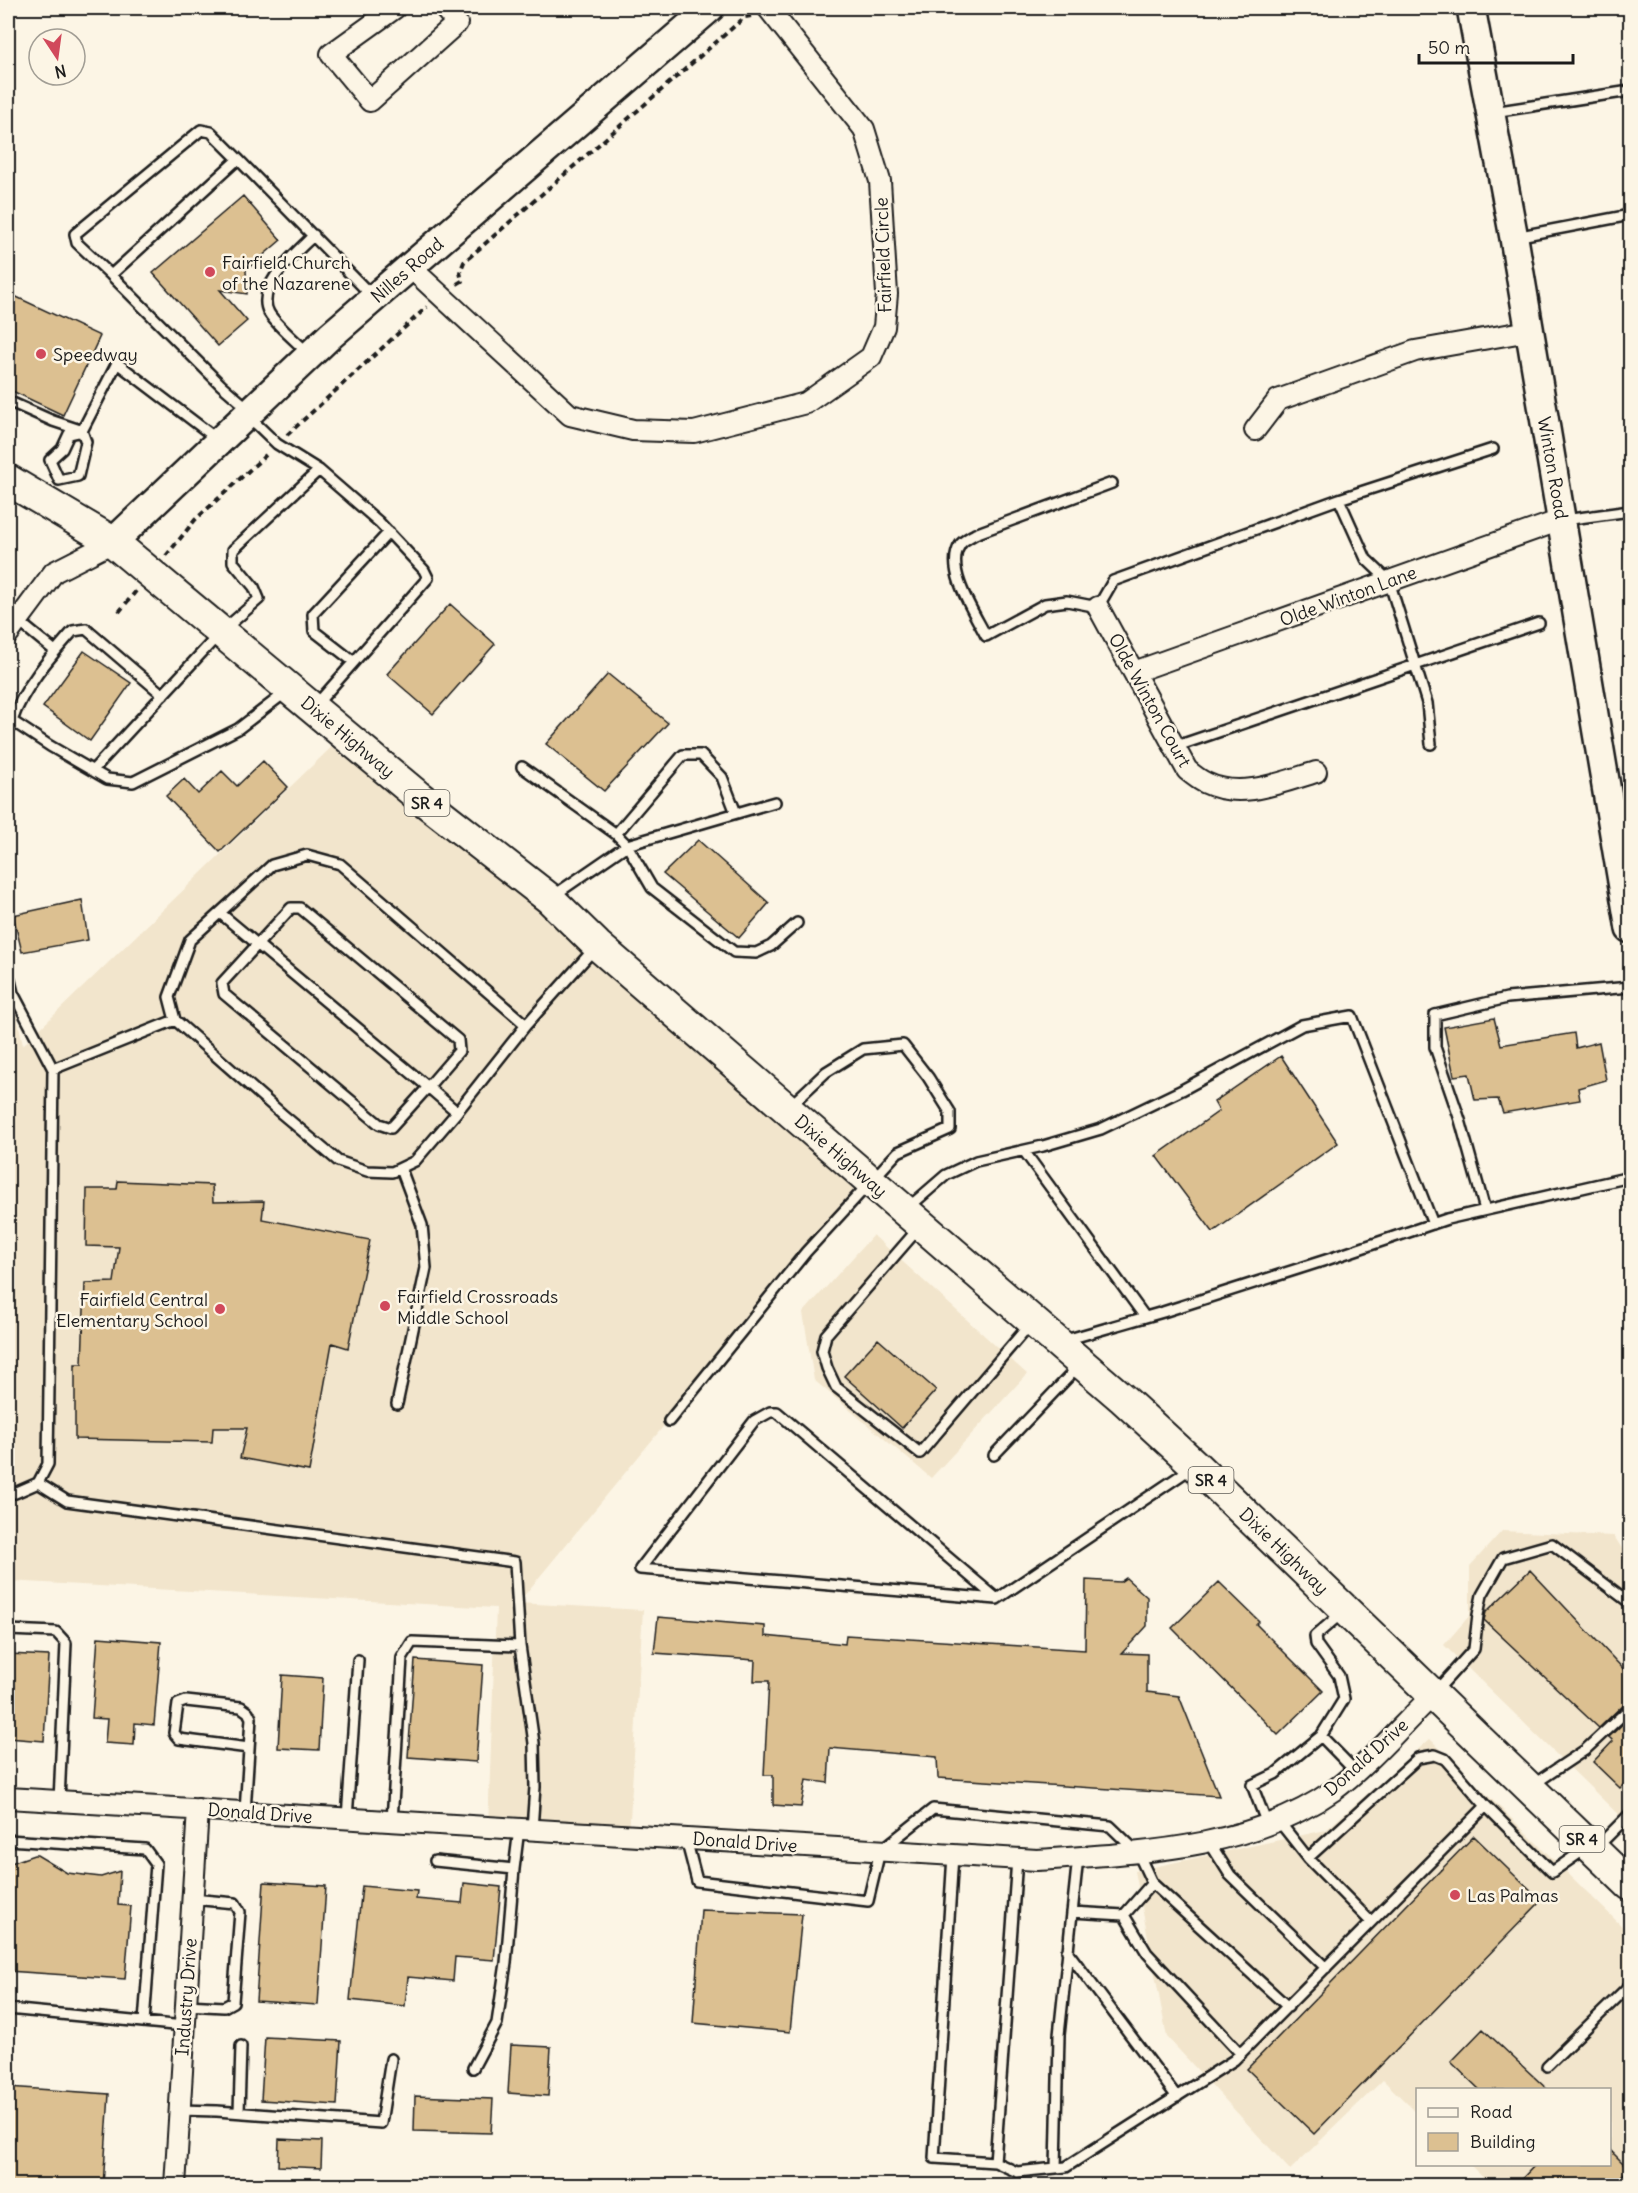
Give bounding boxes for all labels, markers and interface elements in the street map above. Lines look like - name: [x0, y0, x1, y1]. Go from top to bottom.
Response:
- north arrow: [27, 27, 87, 87]
- scale bar: [1419, 27, 1574, 65]
- text: 50 m: [1428, 36, 1470, 59]
- text: N: [53, 61, 68, 83]
- street label: Fairfield Circle: [869, 197, 897, 313]
- street label: Nilles Road: [366, 232, 448, 308]
- place label: Fairfield Church of the Nazarene: [222, 251, 351, 295]
- marker: Fairfield Church of the Nazarene: [203, 265, 217, 279]
- place label: Speedway: [53, 343, 138, 366]
- marker: Speedway: [34, 347, 48, 361]
- street label: Winton Road: [1533, 415, 1573, 521]
- street label: Olde Winton Lane: [1276, 561, 1420, 631]
- street label: Olde Winton Court: [1104, 629, 1196, 771]
- street label: Dixie Highway: [296, 691, 400, 783]
- road number: SR 4: [404, 790, 450, 816]
- street label: Dixie Highway: [790, 1109, 892, 1203]
- place label: Fairfield Crossroads Middle School: [397, 1285, 558, 1329]
- place label: Fairfield Central Elementary School: [56, 1288, 208, 1332]
- marker: Fairfield Crossroads Middle School: [378, 1299, 392, 1313]
- marker: Fairfield Central Elementary School: [213, 1302, 227, 1316]
- road number: SR 4: [1188, 1467, 1234, 1493]
- street label: Dixie Highway: [1234, 1503, 1334, 1599]
- street label: Donald Drive: [1319, 1713, 1413, 1801]
- street label: Donald Drive: [207, 1798, 313, 1828]
- road number: SR 4: [1560, 1826, 1604, 1852]
- street label: Donald Drive: [692, 1827, 798, 1857]
- place label: Las Palmas: [1467, 1884, 1558, 1907]
- marker: Las Palmas: [1448, 1888, 1462, 1902]
- street label: Industry Drive: [170, 1937, 202, 2057]
- legend: [1416, 2088, 1611, 2166]
- text: Road: [1470, 2100, 1513, 2123]
- text: Building: [1470, 2130, 1535, 2153]

